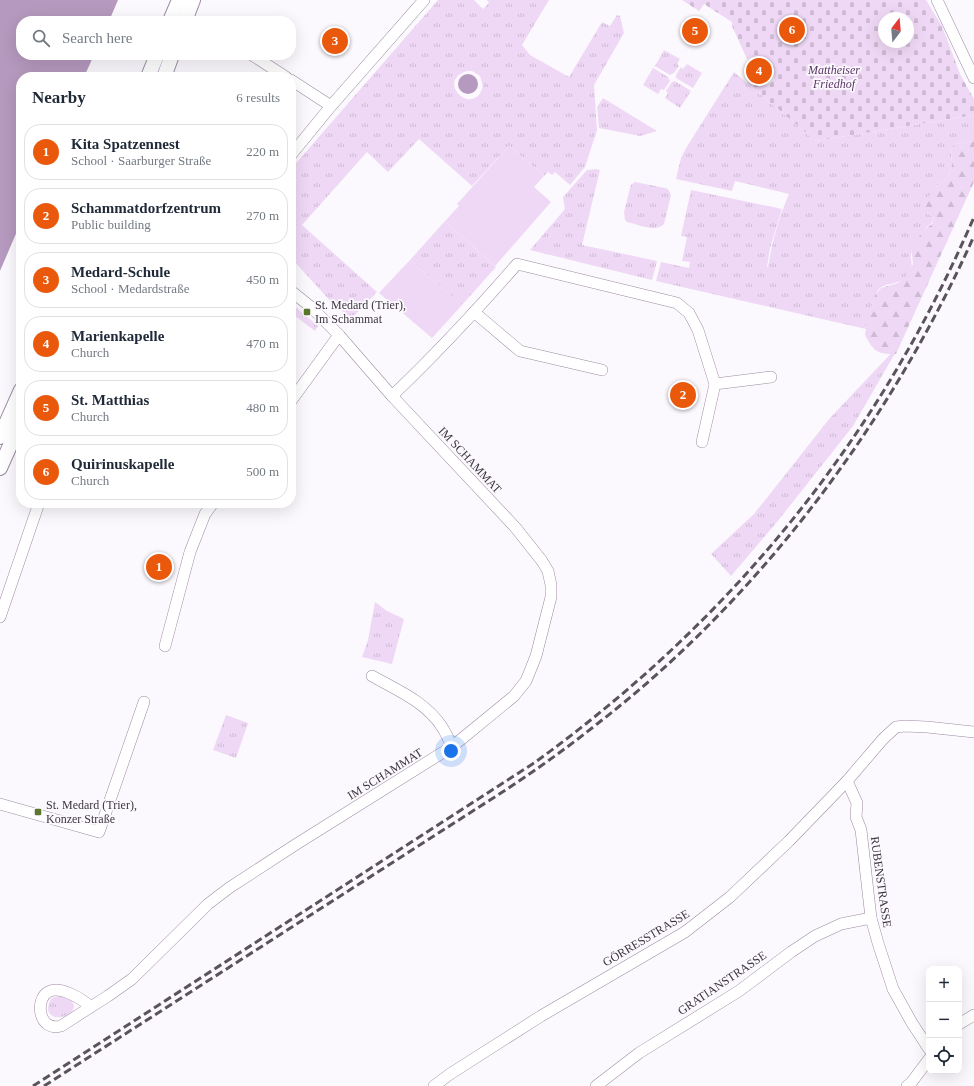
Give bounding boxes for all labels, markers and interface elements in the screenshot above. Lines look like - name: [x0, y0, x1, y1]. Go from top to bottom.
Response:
- north arrow: [878, 12, 914, 48]
- pin: 6: [779, 15, 805, 45]
- search box: [16, 16, 296, 60]
- pin: 5: [682, 16, 708, 46]
- pin: 3: [322, 26, 348, 56]
- icon: search: [30, 27, 52, 49]
- text: Search here: [62, 30, 132, 46]
- pin: 4: [746, 56, 772, 86]
- park label: Mattheiser Friedhof: [807, 63, 860, 91]
- text: Nearby: [32, 88, 86, 107]
- text: 6 results: [236, 90, 280, 105]
- text: Kita Spatzennest: [71, 136, 180, 152]
- text: 1: [43, 144, 49, 159]
- text: 220 m: [246, 144, 279, 159]
- text: School · Saarburger Straße: [71, 153, 211, 168]
- text: Schammatdorfzentrum: [71, 200, 221, 216]
- text: 2: [43, 208, 49, 223]
- text: 270 m: [246, 208, 279, 223]
- text: Public building: [71, 217, 151, 232]
- text: Medard-Schule: [71, 264, 170, 280]
- text: 3: [43, 272, 49, 287]
- text: 450 m: [246, 272, 279, 287]
- text: School · Medardstraße: [71, 281, 189, 296]
- place label: St. Medard (Trier), Im Schammat: [315, 298, 406, 326]
- marker: St. Medard (Trier), Im Schammat: [302, 307, 312, 317]
- text: Marienkapelle: [71, 328, 164, 344]
- text: 4: [43, 336, 49, 351]
- text: 470 m: [246, 336, 279, 351]
- text: Church: [71, 345, 109, 360]
- pin: 2: [670, 380, 696, 410]
- text: St. Matthias: [71, 392, 149, 408]
- text: 5: [43, 400, 49, 415]
- text: 480 m: [246, 400, 279, 415]
- text: Church: [71, 409, 109, 424]
- street label: IM SCHAMMAT: [436, 424, 505, 497]
- text: Quirinuskapelle: [71, 456, 174, 472]
- text: 6: [43, 464, 49, 479]
- text: 500 m: [246, 464, 279, 479]
- text: Church: [71, 473, 109, 488]
- pin: 1: [146, 552, 172, 582]
- your location: [441, 741, 461, 761]
- street label: IM SCHAMMAT: [345, 745, 426, 803]
- place label: St. Medard (Trier), Konzer Straße: [46, 798, 137, 826]
- marker: St. Medard (Trier), Konzer Straße: [33, 807, 43, 817]
- street label: RUBENSTRASSE: [868, 835, 894, 929]
- street label: GÖRRESSTRASSE: [600, 907, 692, 969]
- street label: GRATIANSTRASSE: [675, 948, 769, 1018]
- map controls: [926, 966, 962, 1074]
- button: +: [926, 966, 962, 1002]
- button: −: [926, 1002, 962, 1038]
- button: locate: [926, 1038, 962, 1074]

